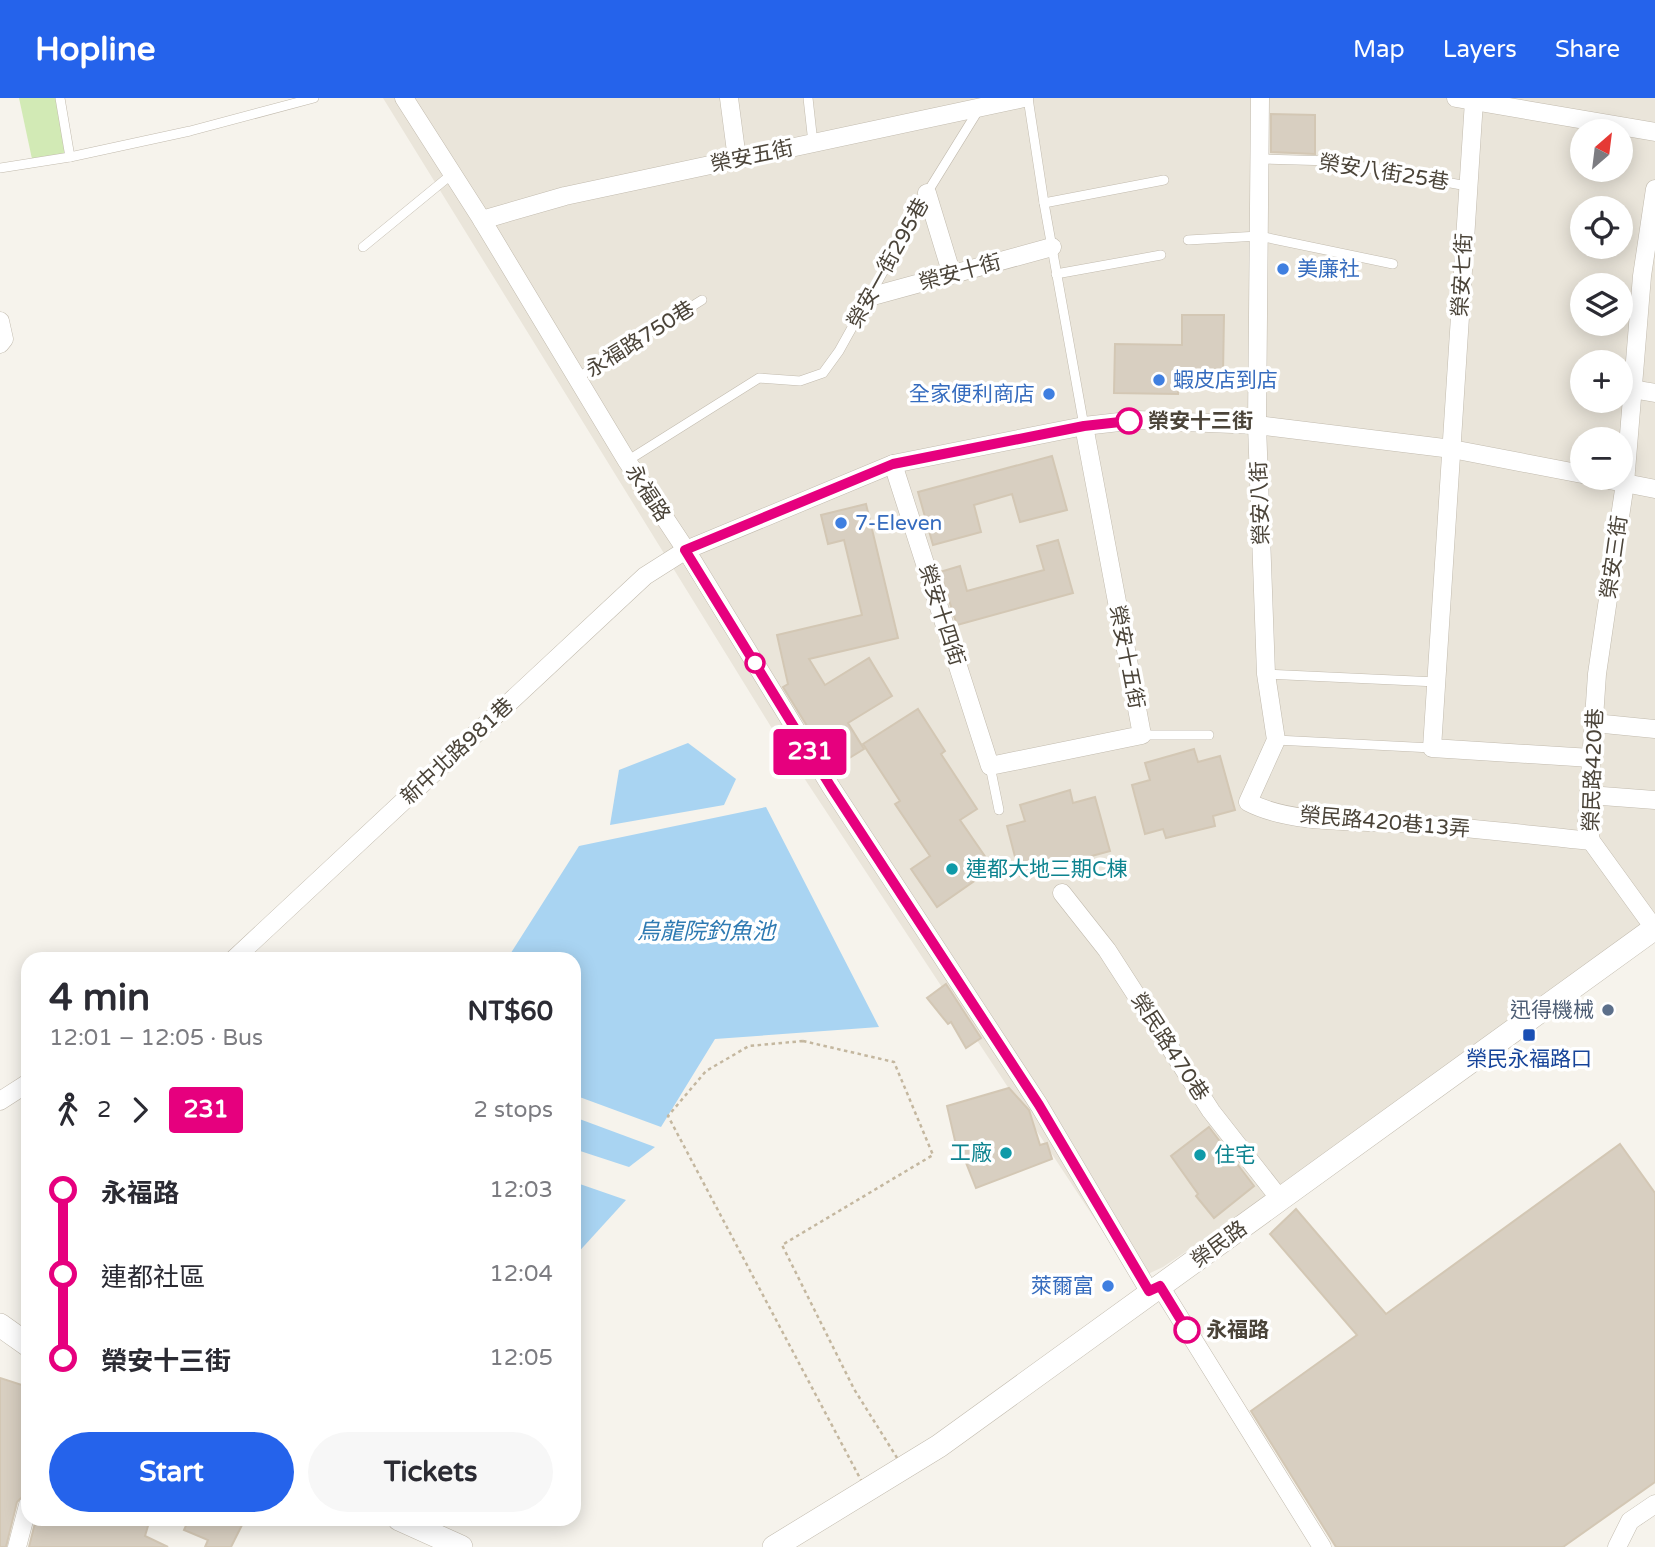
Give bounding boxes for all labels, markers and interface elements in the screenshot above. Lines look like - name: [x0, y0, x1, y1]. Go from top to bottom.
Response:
- text: Hopline: [35, 30, 156, 69]
- text: Map: [1353, 35, 1405, 64]
- text: Layers: [1443, 35, 1517, 64]
- text: Share: [1555, 35, 1620, 64]
- north arrow: [1570, 119, 1633, 182]
- map controls: [1570, 119, 1633, 490]
- street label: 榮安五街: [708, 136, 796, 177]
- street label: 榮安八街25巷: [1317, 150, 1451, 195]
- street label: 榮安一街295巷: [842, 194, 934, 333]
- button: locate: [1570, 196, 1633, 259]
- street label: 榮安七街: [1448, 232, 1477, 318]
- street label: 榮安十街: [916, 250, 1004, 295]
- place label: 美廉社: [1297, 257, 1360, 282]
- marker: 美廉社: [1275, 261, 1291, 277]
- button: layers: [1570, 273, 1633, 336]
- street label: 永福路750巷: [581, 296, 699, 383]
- button: +: [1570, 350, 1633, 413]
- place label: 蝦皮店到店: [1173, 368, 1278, 393]
- marker: 蝦皮店到店: [1151, 372, 1167, 388]
- place label: 全家便利商店: [909, 382, 1035, 407]
- marker: 全家便利商店: [1041, 386, 1057, 402]
- marker: 榮安十三街: [1116, 408, 1142, 434]
- place label: 榮安十三街: [1148, 409, 1253, 434]
- button: −: [1570, 427, 1633, 490]
- street label: 永福路: [620, 460, 675, 526]
- street label: 榮安八街: [1247, 461, 1274, 545]
- place label: 7-Eleven: [855, 511, 942, 536]
- street label: 榮安三街: [1596, 514, 1633, 600]
- marker: 7-Eleven: [833, 515, 849, 531]
- street label: 榮安十四街: [913, 561, 970, 669]
- street label: 榮安十五街: [1104, 603, 1149, 711]
- unlabelled marker: [745, 653, 765, 673]
- street label: 新中北路981巷: [396, 693, 519, 810]
- street label: 榮民路420巷: [1579, 708, 1608, 832]
- line badge: 231: [770, 729, 850, 775]
- text: 231: [787, 737, 833, 766]
- street label: 榮民路420巷13弄: [1299, 803, 1471, 842]
- place label: 連都大地三期C棟: [966, 857, 1128, 882]
- marker: 連都大地三期C棟: [944, 861, 960, 877]
- water label: 烏龍院釣魚池: [637, 918, 777, 946]
- text: 4 min: [49, 975, 150, 1021]
- street label: 榮民路470巷: [1125, 989, 1214, 1106]
- text: NT$60: [468, 996, 553, 1027]
- place label: 迅得機械: [1510, 998, 1594, 1023]
- marker: 迅得機械: [1600, 1002, 1616, 1018]
- text: 12:01 – 12:05 · Bus: [49, 1024, 263, 1052]
- marker: 榮民永褔路口: [1521, 1027, 1537, 1043]
- place label: 榮民永褔路口: [1466, 1047, 1592, 1072]
- icon: walk: [49, 1091, 87, 1129]
- icon: forward: [121, 1091, 159, 1129]
- text: 231: [183, 1095, 229, 1124]
- text: 2: [97, 1096, 111, 1124]
- text: 2 stops: [473, 1096, 553, 1124]
- place label: 工廠: [950, 1141, 992, 1166]
- place label: 住宅: [1214, 1143, 1256, 1168]
- marker: 工廠: [998, 1145, 1014, 1161]
- marker: 住宅: [1192, 1147, 1208, 1163]
- text: 12:03: [489, 1176, 553, 1204]
- text: 永福路: [101, 1178, 179, 1209]
- street label: 榮民路: [1186, 1216, 1252, 1273]
- text: 12:04: [489, 1260, 553, 1288]
- text: 連都社區: [101, 1262, 205, 1293]
- place label: 萊爾富: [1031, 1274, 1094, 1299]
- marker: 萊爾富: [1100, 1278, 1116, 1294]
- marker: 永福路: [1174, 1317, 1200, 1343]
- place label: 永福路: [1206, 1318, 1269, 1343]
- text: 12:05: [489, 1344, 553, 1372]
- text: 榮安十三街: [101, 1346, 231, 1377]
- button: Start: [49, 1432, 294, 1512]
- button: Tickets: [308, 1432, 553, 1512]

